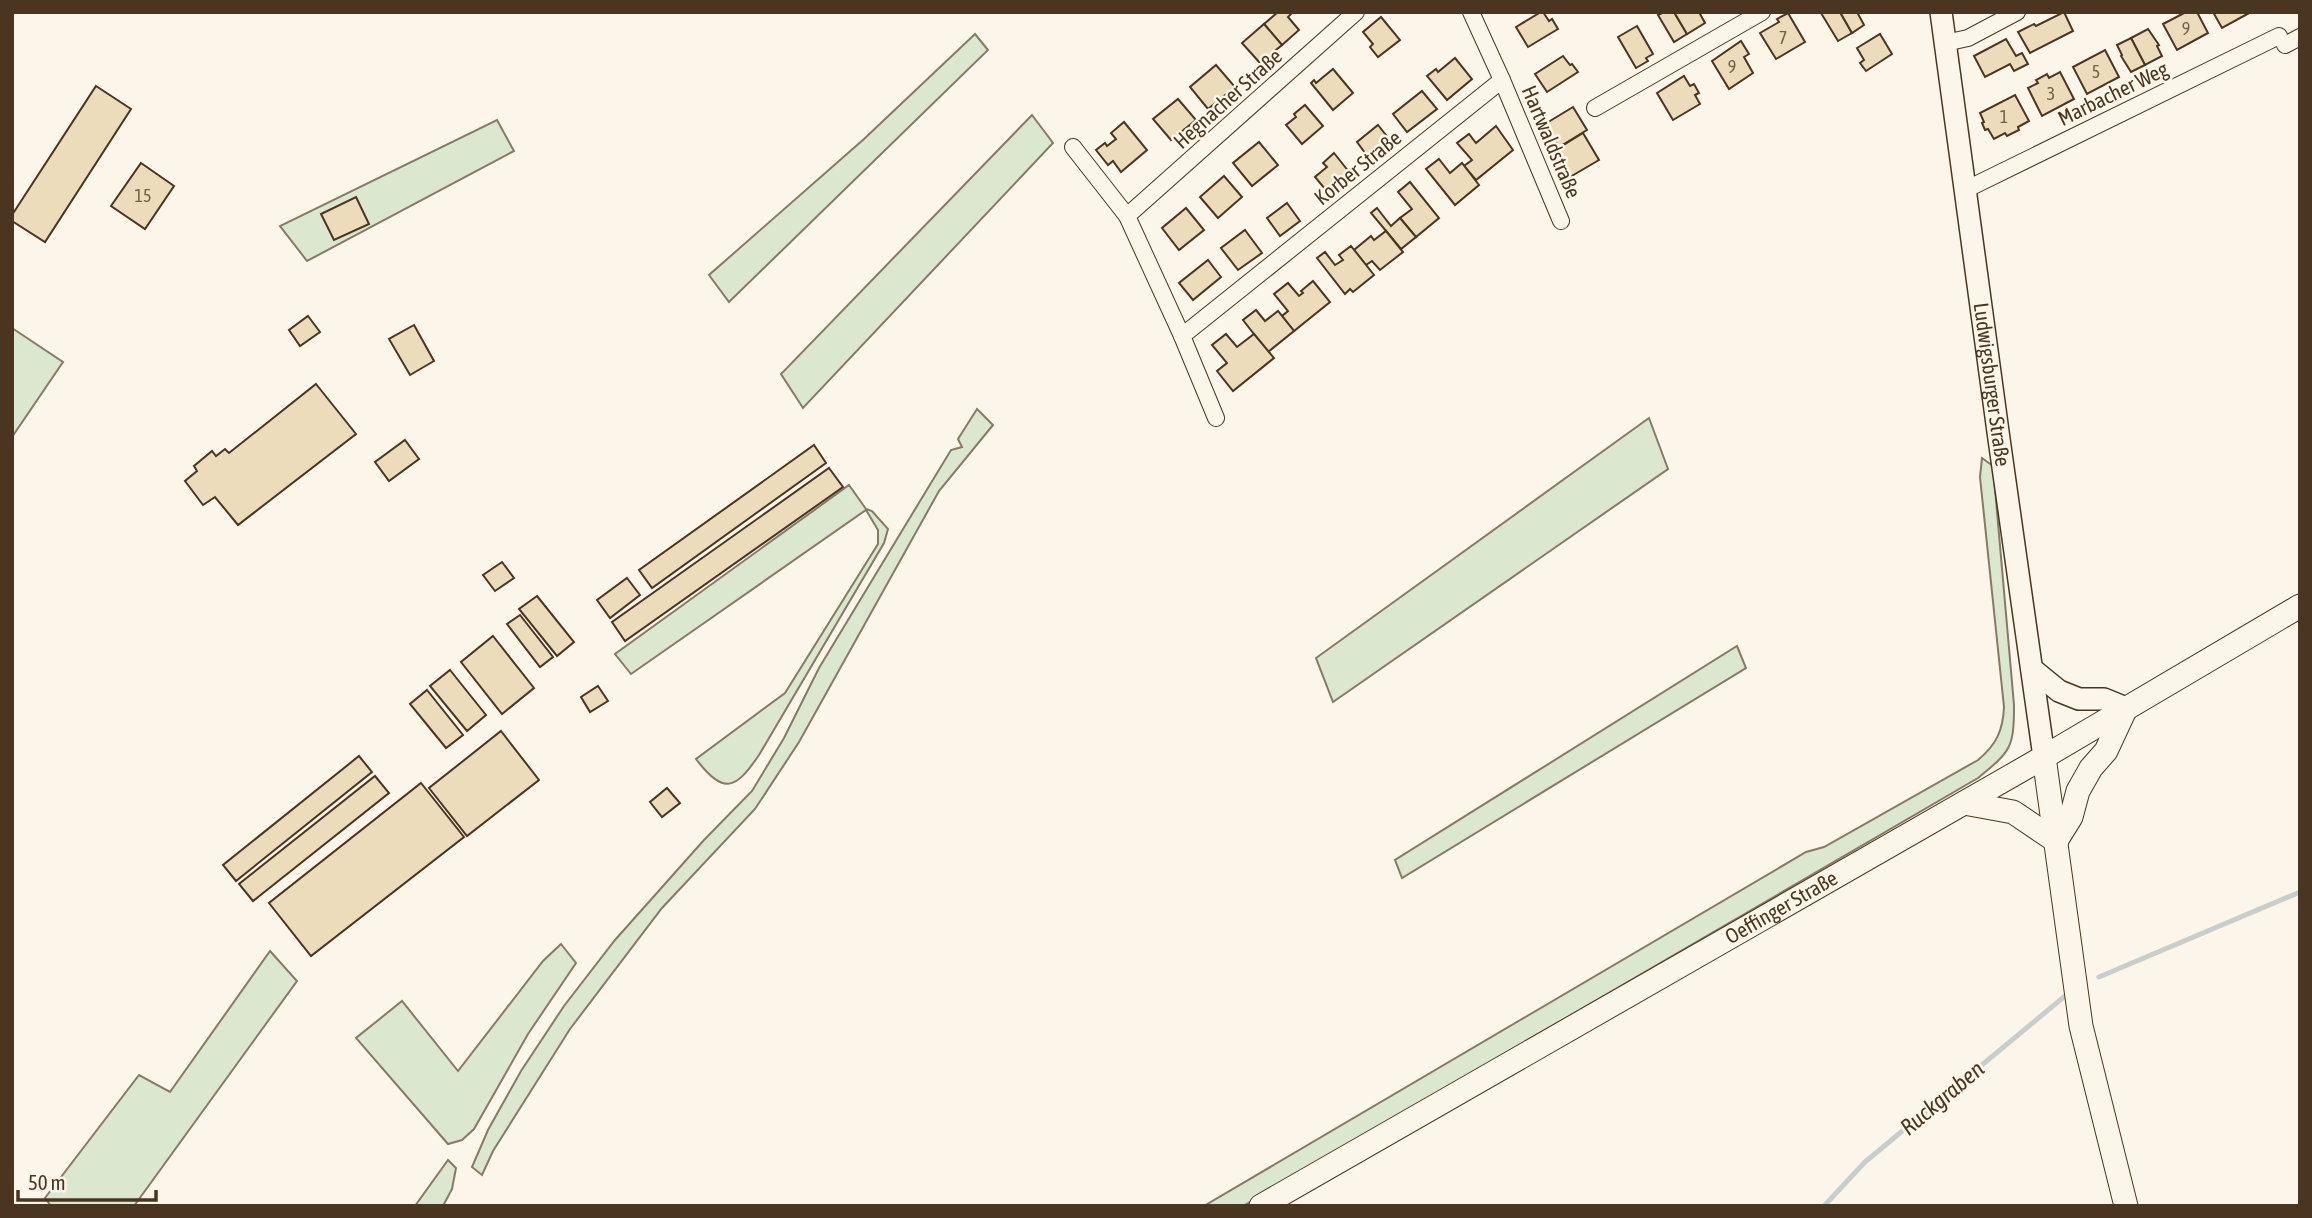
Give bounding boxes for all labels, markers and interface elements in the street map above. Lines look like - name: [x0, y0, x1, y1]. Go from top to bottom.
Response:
- house number: 9: [2182, 18, 2190, 39]
- house number: 7: [1779, 27, 1787, 48]
- street label: Hegnacher Straße: [1168, 43, 1286, 153]
- house number: 9: [1728, 56, 1736, 77]
- street label: Marbacher Weg: [2054, 56, 2172, 130]
- house number: 5: [2092, 61, 2100, 82]
- street label: Hartwaldstraße: [1517, 82, 1586, 201]
- house number: 3: [2047, 83, 2055, 104]
- house number: 1: [2000, 106, 2008, 127]
- street label: Korber Straße: [1309, 125, 1405, 209]
- house number: 15: [135, 185, 151, 206]
- street label: Ludwigsburger Straße: [1970, 301, 2016, 468]
- street label: Oeffinger Straße: [1721, 865, 1841, 948]
- water label: Ruckgraben: [1895, 1056, 1989, 1140]
- scale bar: [18, 1158, 156, 1202]
- text: 50 m: [28, 1170, 66, 1194]

